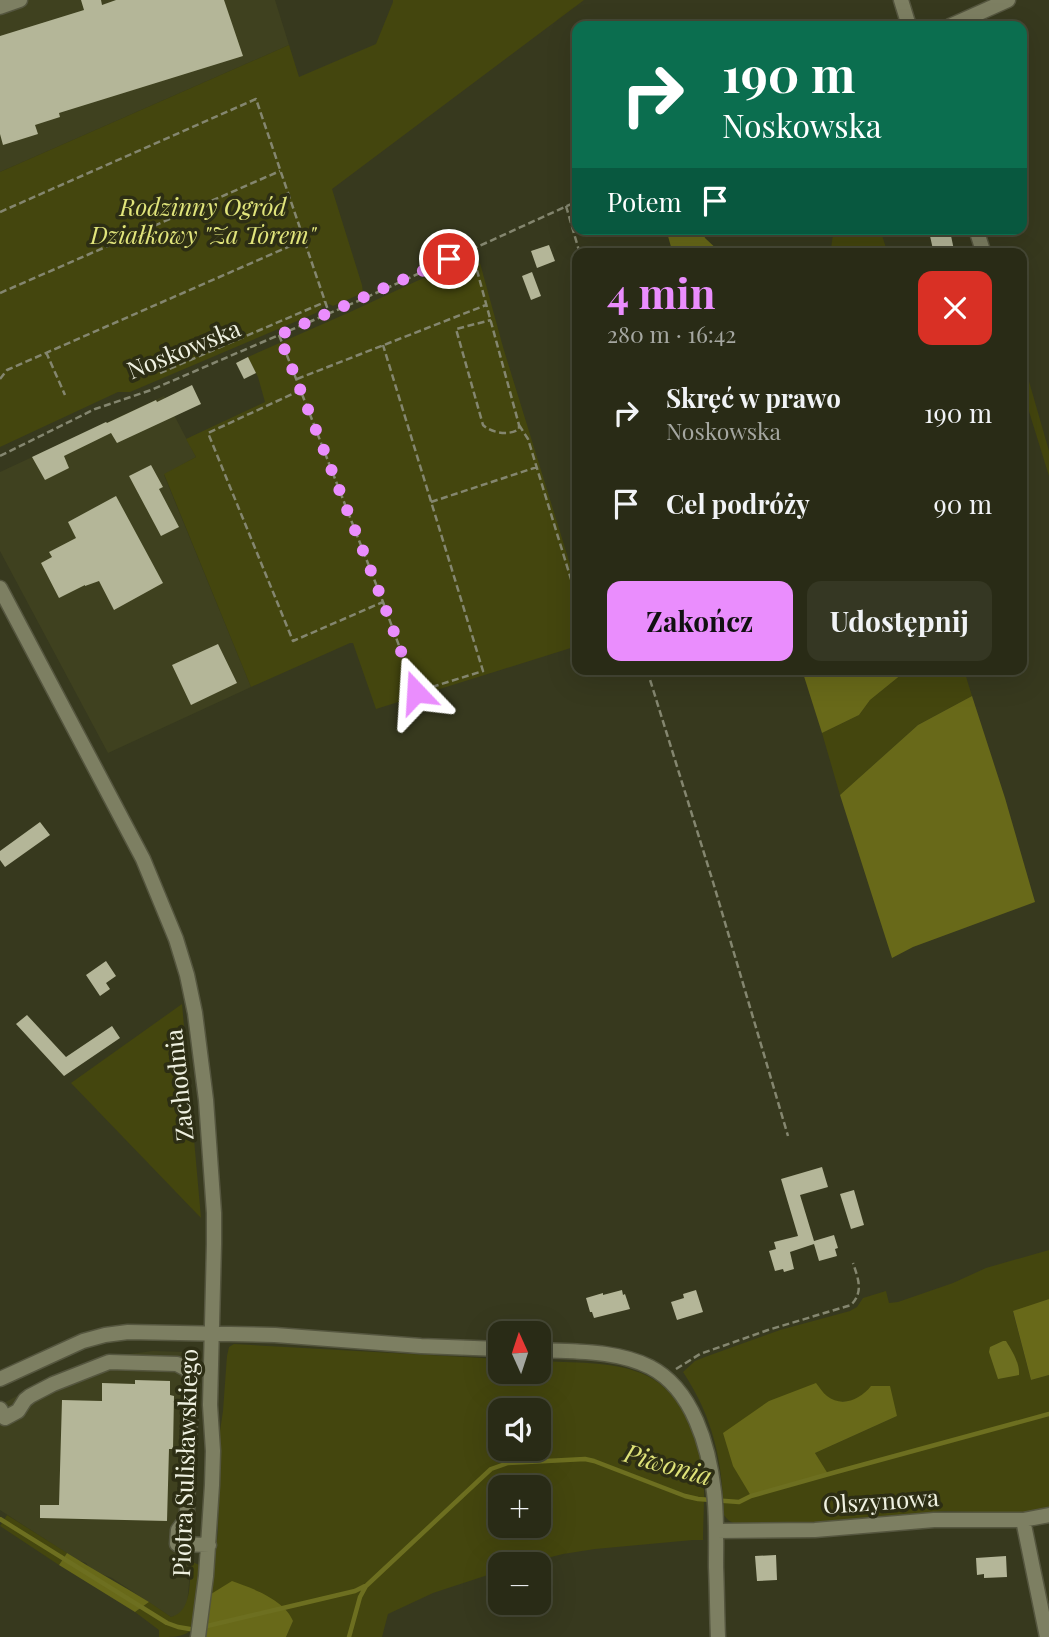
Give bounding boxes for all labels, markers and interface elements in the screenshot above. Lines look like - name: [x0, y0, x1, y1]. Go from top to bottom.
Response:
- text: 190 m: [722, 40, 855, 105]
- icon: right: [607, 49, 698, 140]
- text: Noskowska: [722, 103, 882, 146]
- icon: arrive: [696, 182, 734, 220]
- text: Potem: [607, 184, 682, 219]
- park label: Rodzinny Ogród Działkowy "Za Torem": [89, 190, 318, 250]
- pin: [419, 229, 479, 289]
- icon: arrive: [430, 240, 468, 278]
- text: 4 min: [607, 264, 716, 320]
- button: close: [918, 271, 992, 345]
- street label: Noskowska: [122, 311, 245, 385]
- text: 280 m · 16:42: [607, 318, 736, 349]
- text: Skręć w prawo: [666, 380, 841, 415]
- icon: right: [607, 394, 645, 432]
- text: 190 m: [924, 395, 992, 430]
- text: Noskowska: [666, 415, 781, 446]
- icon: arrive: [607, 485, 645, 523]
- text: Cel podróży: [666, 486, 810, 521]
- text: 90 m: [934, 486, 992, 521]
- button: Zakończ: [607, 581, 793, 661]
- button: Udostępnij: [807, 581, 992, 661]
- position arrow: [379, 655, 453, 729]
- street label: Zachodnia: [156, 1028, 200, 1143]
- north arrow: [488, 1321, 551, 1384]
- map controls: [488, 1321, 551, 1615]
- street label: Piotra Sulisławskiego: [164, 1348, 204, 1578]
- button: sound: [488, 1398, 551, 1461]
- water label: Piwonia: [619, 1434, 717, 1493]
- button: +: [488, 1475, 551, 1538]
- street label: Olszynowa: [822, 1480, 940, 1520]
- button: −: [488, 1552, 551, 1615]

